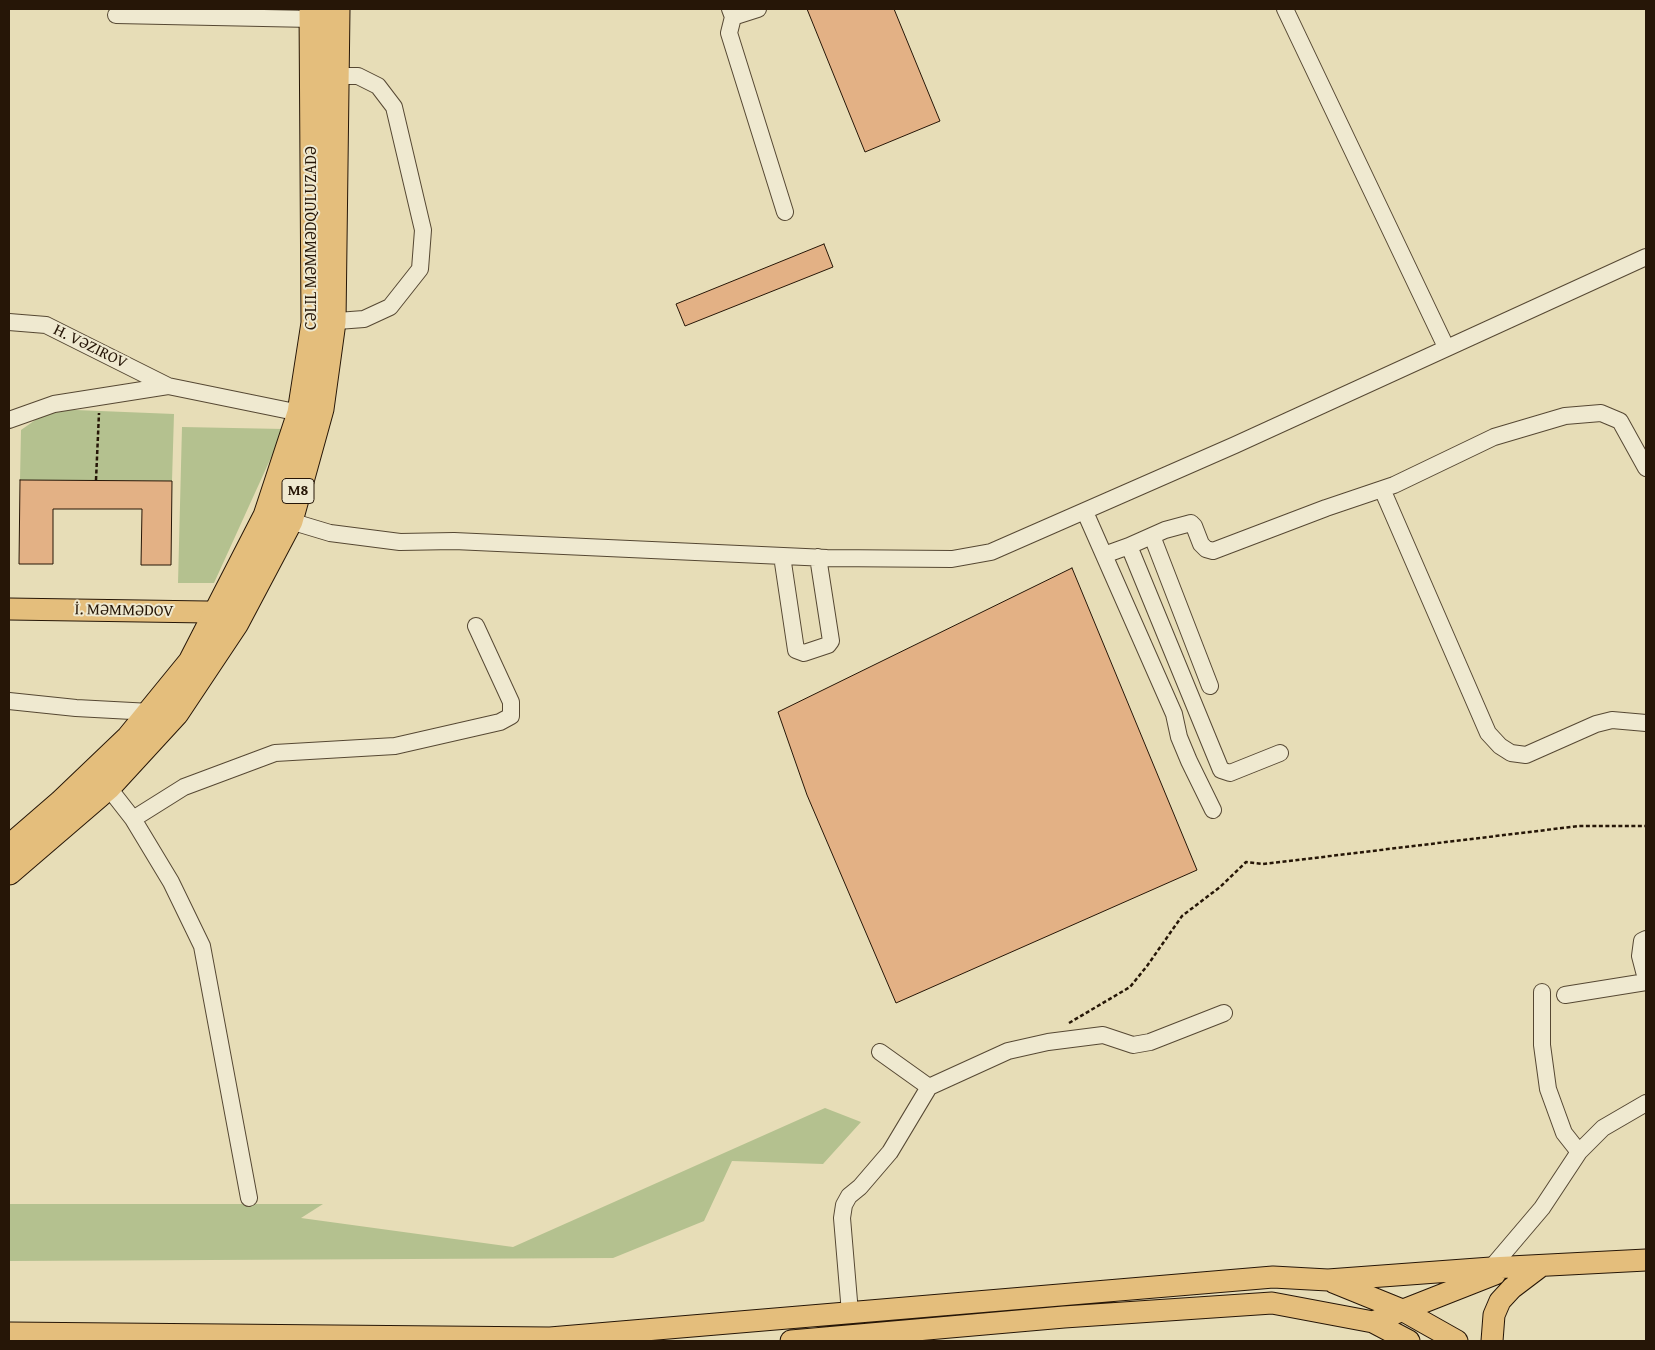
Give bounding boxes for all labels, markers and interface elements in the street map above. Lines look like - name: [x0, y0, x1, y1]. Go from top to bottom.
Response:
- street label: CƏLIL MƏMMƏDQULUZADƏ: [302, 146, 322, 330]
- street label: H. VƏZIROV: [50, 321, 130, 373]
- road number: M8: [282, 478, 314, 504]
- street label: İ. MƏMMƏDOV: [74, 601, 174, 621]

